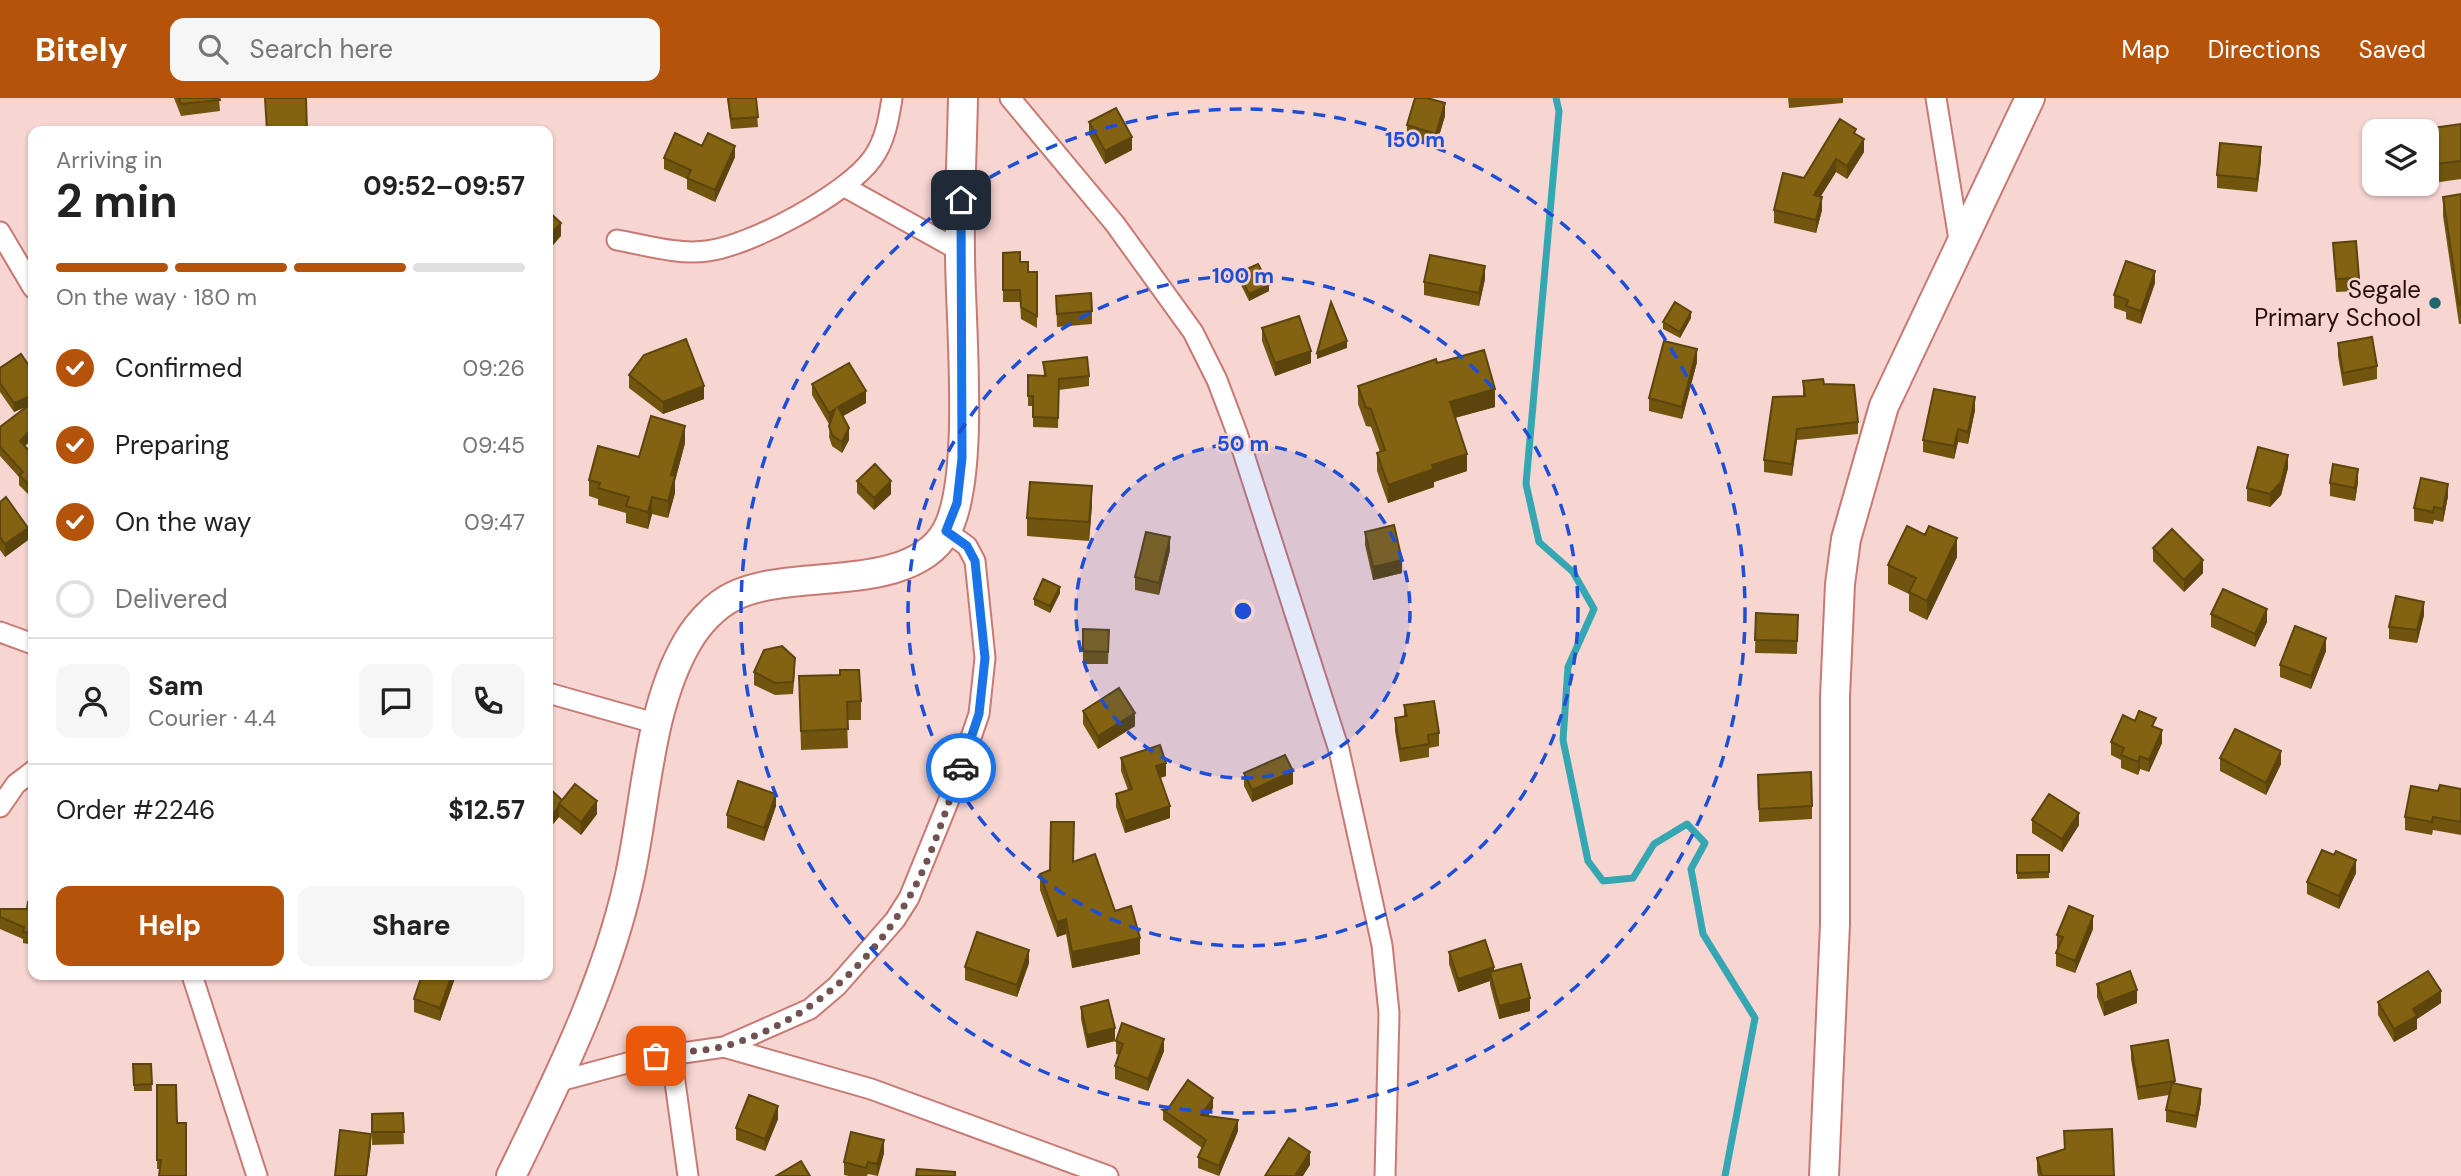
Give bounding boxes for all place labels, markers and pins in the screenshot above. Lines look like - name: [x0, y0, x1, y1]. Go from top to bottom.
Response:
- pin: [931, 170, 991, 230]
- place label: Segale Primary School: [2254, 274, 2421, 333]
- marker: Segale Primary School: [2427, 295, 2443, 311]
- centre of rings: [1231, 599, 1255, 623]
- pin: [626, 1026, 686, 1086]

